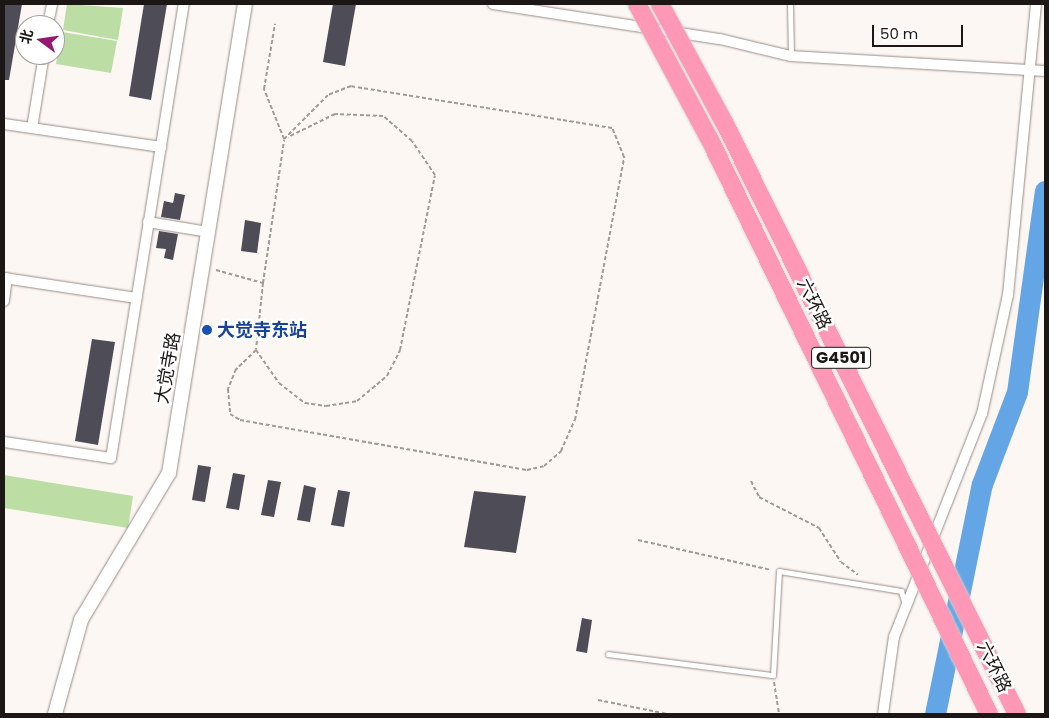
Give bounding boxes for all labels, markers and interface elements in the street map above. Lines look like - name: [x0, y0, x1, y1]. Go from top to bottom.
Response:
- north arrow: [15, 15, 65, 65]
- scale bar: [874, 15, 965, 47]
- text: 50 m: [880, 23, 918, 44]
- text: 北: [15, 27, 38, 46]
- street label: 六环路: [792, 275, 836, 333]
- place label: 大觉寺东站: [217, 319, 307, 341]
- marker: 大觉寺东站: [201, 324, 213, 336]
- street label: 大觉寺路: [151, 331, 185, 405]
- road number: G4501: [811, 344, 871, 372]
- street label: 六环路: [972, 638, 1016, 696]

